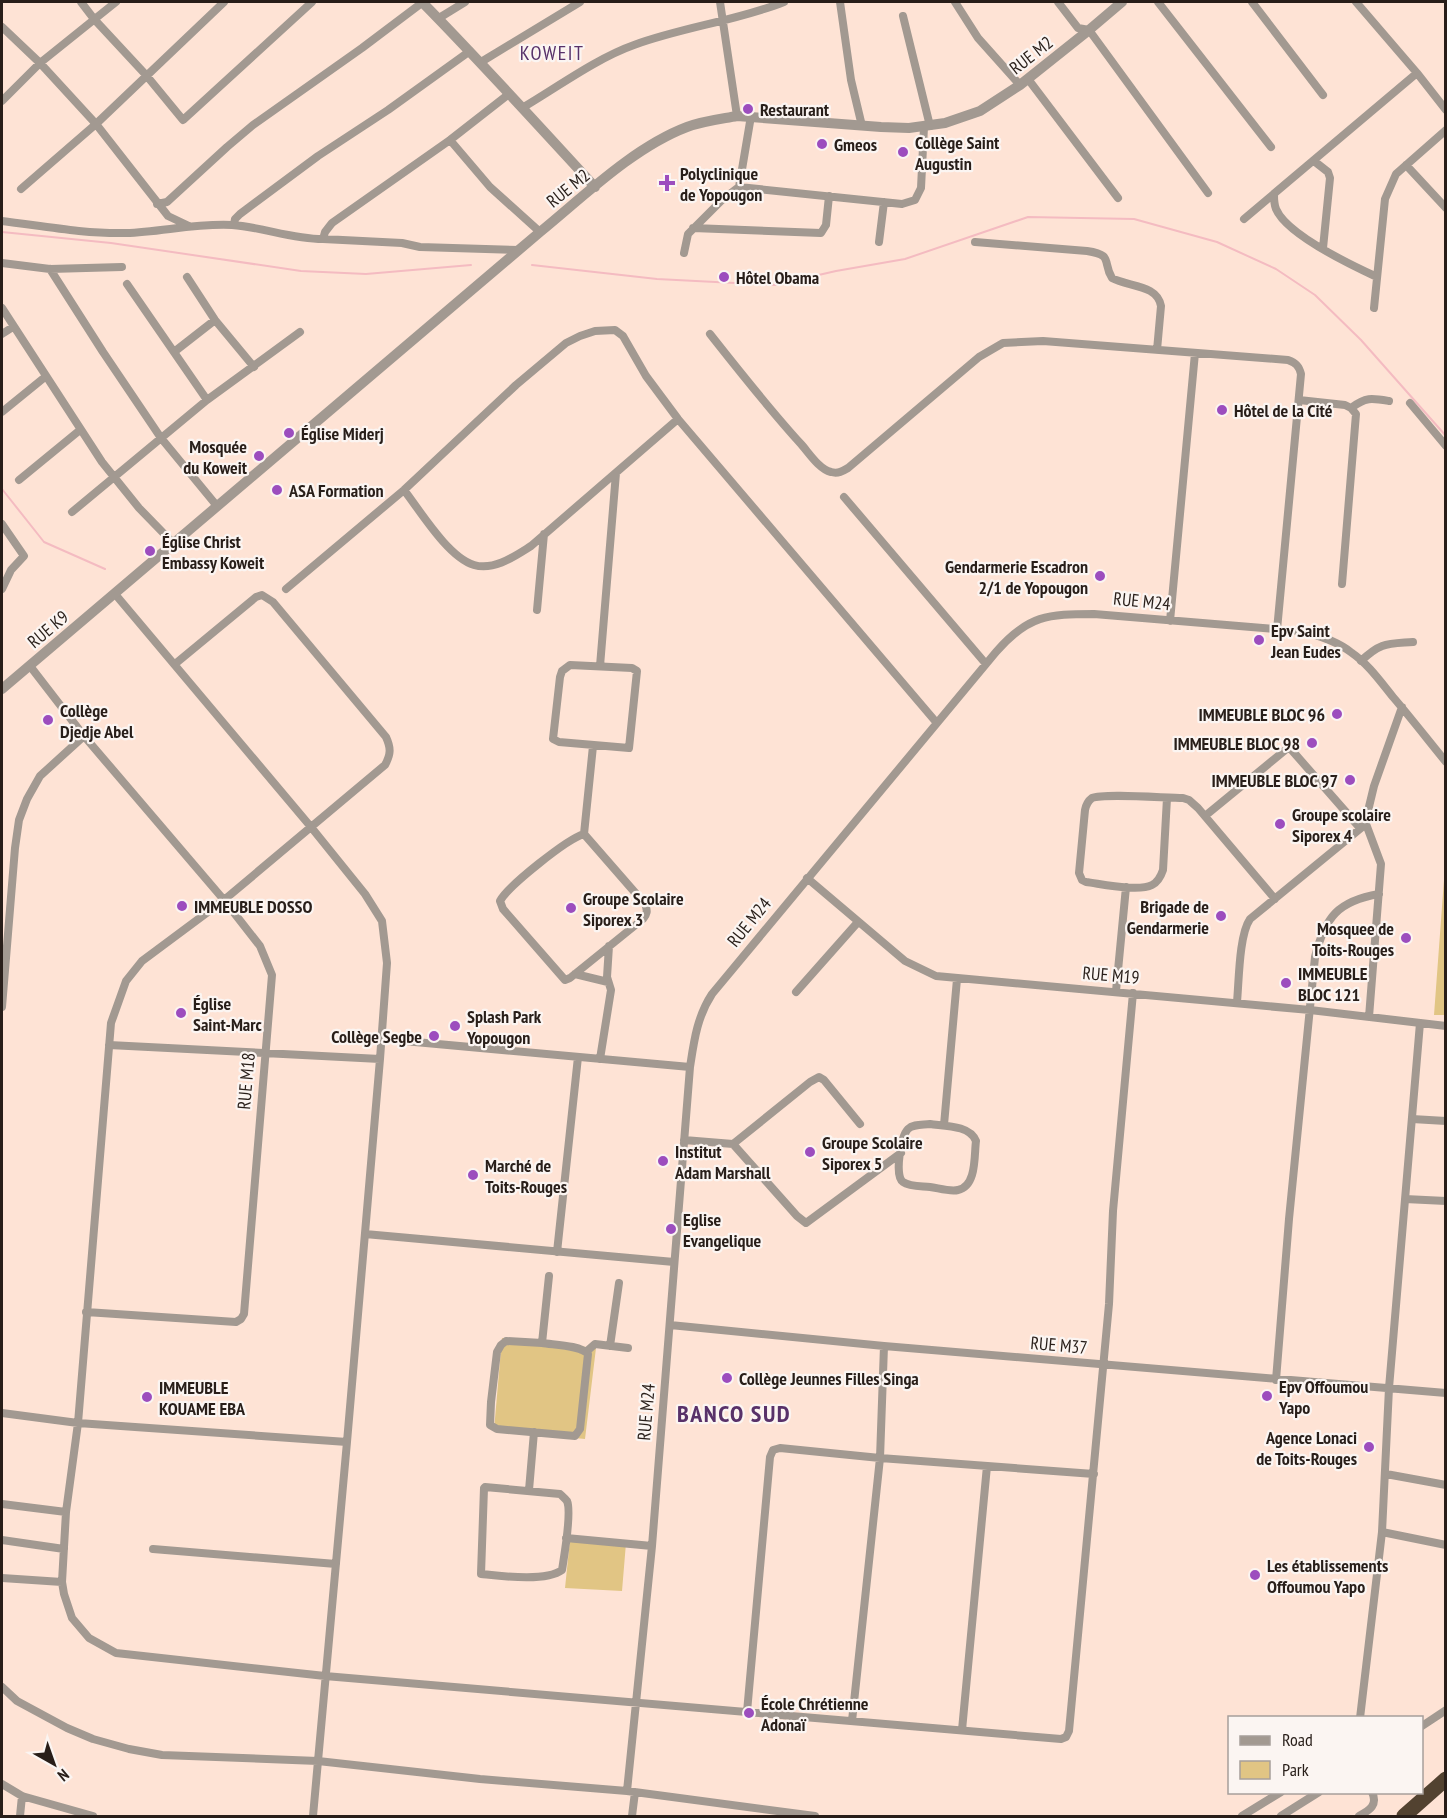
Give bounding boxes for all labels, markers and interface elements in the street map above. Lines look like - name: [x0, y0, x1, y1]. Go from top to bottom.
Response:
- street label: RUE M2: [1005, 31, 1057, 79]
- district label: KOWEIT: [520, 40, 584, 66]
- place label: Restaurant: [760, 98, 830, 121]
- marker: Restaurant: [741, 102, 755, 116]
- place label: Collège Saint Augustin: [914, 131, 1000, 175]
- place label: Gmeos: [834, 133, 877, 156]
- marker: Gmeos: [815, 137, 829, 151]
- marker: Collège Saint Augustin: [896, 145, 910, 159]
- place label: Polyclinique de Yopougon: [680, 162, 762, 206]
- street label: RUE M2: [542, 164, 594, 212]
- marker: Polyclinique de Yopougon: [658, 174, 676, 192]
- place label: Hôtel Obama: [736, 266, 819, 289]
- marker: Hôtel Obama: [717, 270, 731, 284]
- place label: Hôtel de la Cité: [1234, 399, 1333, 422]
- marker: Hôtel de la Cité: [1215, 403, 1229, 417]
- place label: Église Miderj: [301, 422, 384, 445]
- marker: Église Miderj: [282, 426, 296, 440]
- place label: Mosquée du Koweit: [183, 435, 248, 479]
- marker: Mosquée du Koweit: [252, 449, 266, 463]
- place label: ASA Formation: [288, 479, 384, 502]
- marker: ASA Formation: [270, 483, 284, 497]
- place label: Église Christ Embassy Koweit: [162, 530, 265, 574]
- marker: Église Christ Embassy Koweit: [143, 544, 157, 558]
- place label: Gendarmerie Escadron 2/1 de Yopougon: [945, 555, 1088, 599]
- marker: Gendarmerie Escadron 2/1 de Yopougon: [1093, 569, 1107, 583]
- street label: RUE M24: [1112, 587, 1172, 615]
- street label: RUE K9: [23, 605, 73, 653]
- place label: Epv Saint Jean Eudes: [1270, 619, 1341, 663]
- marker: Epv Saint Jean Eudes: [1252, 633, 1266, 647]
- place label: Collège Djedje Abel: [60, 699, 134, 743]
- place label: IMMEUBLE BLOC 96: [1198, 703, 1325, 726]
- marker: IMMEUBLE BLOC 96: [1330, 707, 1344, 721]
- marker: Collège Djedje Abel: [41, 713, 55, 727]
- place label: IMMEUBLE BLOC 98: [1173, 732, 1300, 755]
- marker: IMMEUBLE BLOC 98: [1305, 736, 1319, 750]
- place label: IMMEUBLE BLOC 97: [1211, 769, 1338, 792]
- marker: IMMEUBLE BLOC 97: [1343, 773, 1357, 787]
- place label: Groupe scolaire Siporex 4: [1292, 803, 1391, 847]
- marker: Groupe scolaire Siporex 4: [1273, 817, 1287, 831]
- place label: Groupe Scolaire Siporex 3: [583, 887, 684, 931]
- street label: RUE M24: [722, 893, 776, 951]
- place label: IMMEUBLE DOSSO: [194, 895, 312, 918]
- place label: Brigade de Gendarmerie: [1127, 895, 1209, 939]
- marker: IMMEUBLE DOSSO: [175, 899, 189, 913]
- marker: Groupe Scolaire Siporex 3: [564, 901, 578, 915]
- marker: Brigade de Gendarmerie: [1214, 909, 1228, 923]
- place label: Mosquee de Toits-Rouges: [1312, 917, 1394, 961]
- marker: Mosquee de Toits-Rouges: [1399, 931, 1413, 945]
- street label: RUE M19: [1081, 961, 1141, 989]
- place label: IMMEUBLE BLOC 121: [1298, 962, 1368, 1006]
- marker: IMMEUBLE BLOC 121: [1279, 976, 1293, 990]
- place label: Église Saint-Marc: [193, 992, 263, 1036]
- place label: Splash Park Yopougon: [466, 1005, 542, 1049]
- marker: Église Saint-Marc: [174, 1006, 188, 1020]
- marker: Splash Park Yopougon: [448, 1019, 462, 1033]
- place label: Collège Segbe: [331, 1025, 422, 1048]
- marker: Collège Segbe: [427, 1029, 441, 1043]
- street label: RUE M18: [232, 1051, 260, 1111]
- place label: Groupe Scolaire Siporex 5: [822, 1131, 923, 1175]
- place label: Institut Adam Marshall: [674, 1140, 771, 1184]
- marker: Groupe Scolaire Siporex 5: [803, 1145, 817, 1159]
- place label: Marché de Toits-Rouges: [485, 1154, 567, 1198]
- marker: Institut Adam Marshall: [656, 1154, 670, 1168]
- marker: Marché de Toits-Rouges: [466, 1168, 480, 1182]
- place label: Eglise Evangelique: [683, 1208, 762, 1252]
- marker: Eglise Evangelique: [664, 1222, 678, 1236]
- street label: RUE M37: [1029, 1331, 1089, 1359]
- place label: Collège Jeunnes Filles Singa: [739, 1367, 919, 1390]
- marker: Collège Jeunnes Filles Singa: [720, 1371, 734, 1385]
- place label: Epv Offoumou Yapo: [1278, 1375, 1368, 1419]
- place label: IMMEUBLE KOUAME EBA: [159, 1376, 246, 1420]
- street label: RUE M24: [632, 1382, 660, 1442]
- marker: Epv Offoumou Yapo: [1260, 1389, 1274, 1403]
- marker: IMMEUBLE KOUAME EBA: [140, 1390, 154, 1404]
- district label: BANCO SUD: [677, 1398, 791, 1429]
- place label: Agence Lonaci de Toits-Rouges: [1256, 1426, 1357, 1470]
- marker: Agence Lonaci de Toits-Rouges: [1362, 1440, 1376, 1454]
- place label: Les établissements Offoumou Yapo: [1267, 1554, 1388, 1598]
- marker: Les établissements Offoumou Yapo: [1248, 1568, 1262, 1582]
- place label: École Chrétienne Adonaï: [760, 1692, 869, 1736]
- marker: École Chrétienne Adonaï: [742, 1706, 756, 1720]
- legend: [1228, 1716, 1423, 1794]
- text: Road: [1282, 1728, 1313, 1751]
- north arrow: [24, 1734, 84, 1794]
- text: Park: [1282, 1758, 1309, 1781]
- text: N: [54, 1765, 73, 1786]

